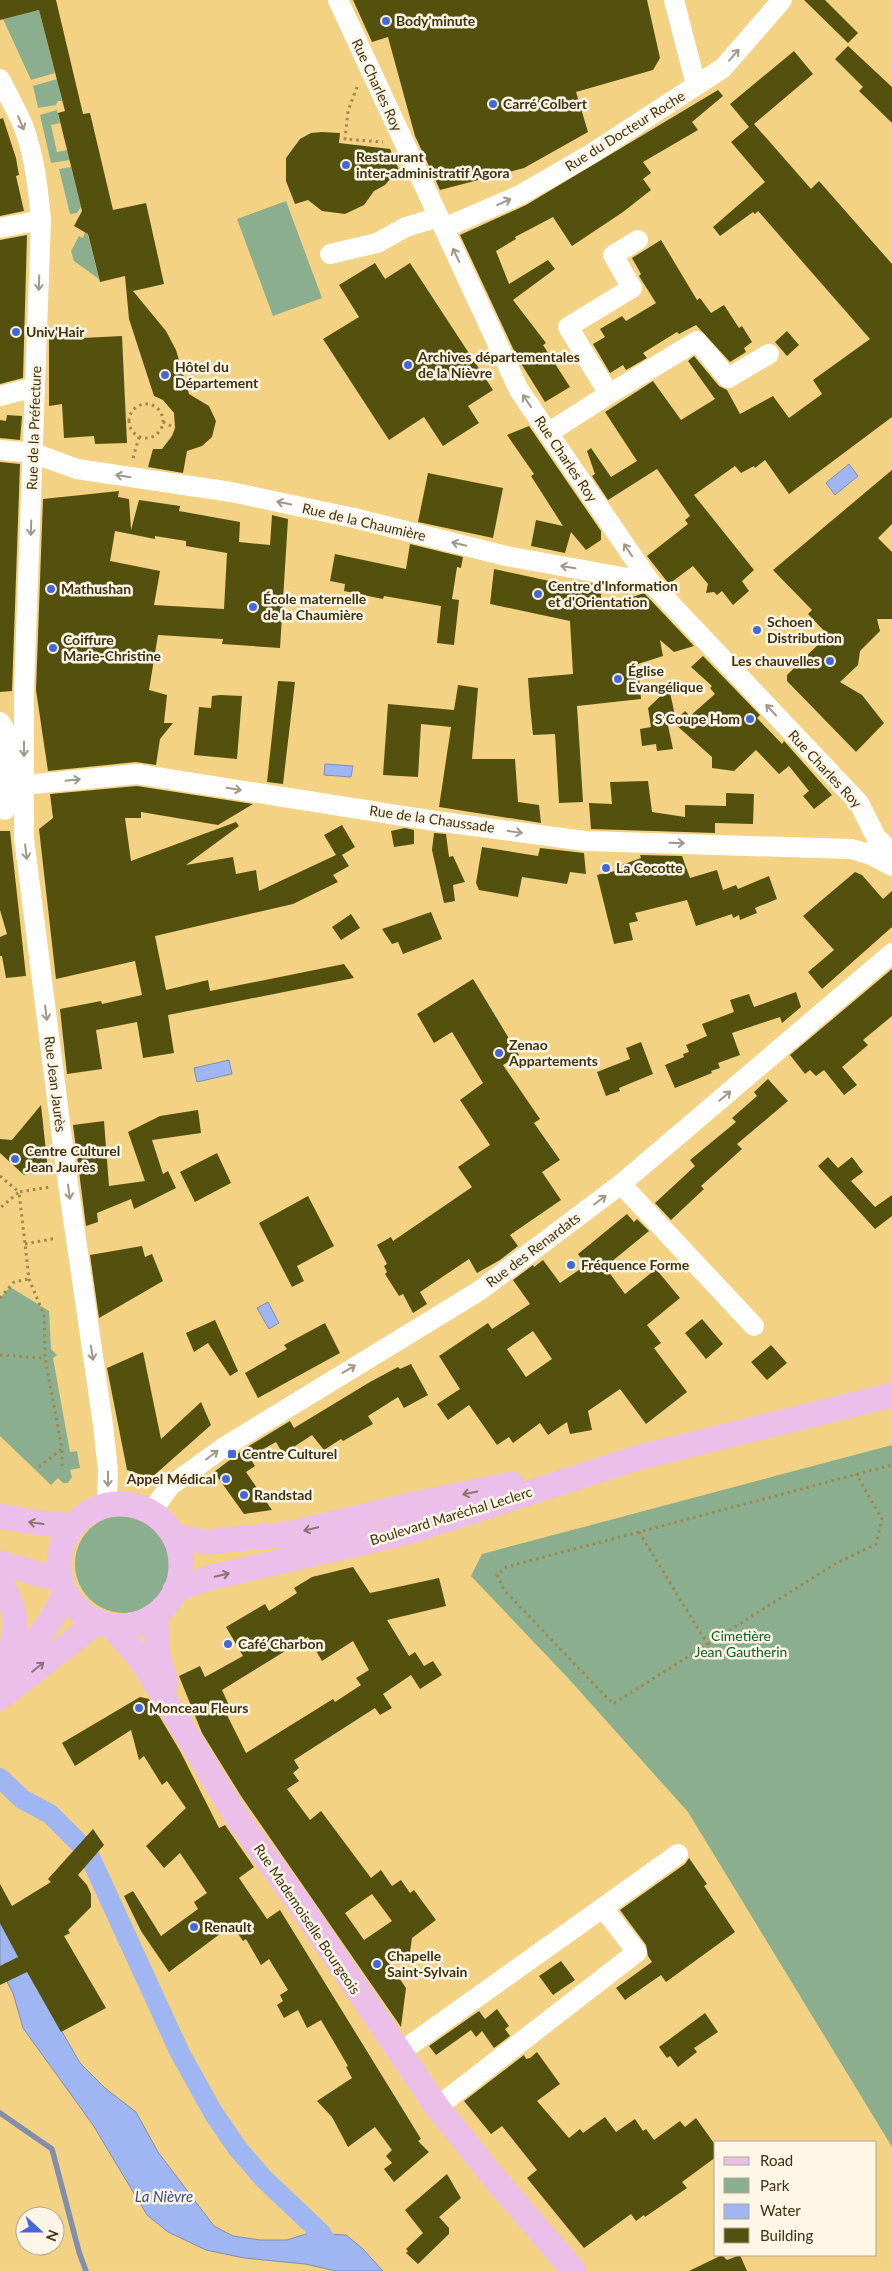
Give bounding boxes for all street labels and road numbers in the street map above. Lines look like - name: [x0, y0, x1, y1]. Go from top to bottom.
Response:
- street label: Rue Charles Roy: [349, 36, 407, 134]
- street label: Rue du Docteur Roche: [562, 87, 688, 174]
- street label: Rue de la Préfecture: [23, 366, 44, 490]
- street label: Rue Charles Roy: [531, 412, 602, 506]
- street label: Rue de la Chaumière: [301, 499, 428, 544]
- street label: Rue Charles Roy: [785, 726, 866, 812]
- street label: Rue de la Chaussade: [368, 801, 496, 836]
- street label: Rue Jean Jaurès: [41, 1035, 70, 1133]
- street label: Rue des Renardats: [482, 1209, 583, 1290]
- street label: Boulevard Maréchal Leclerc: [368, 1483, 534, 1548]
- street label: Rue Mademoiselle Bourgeois: [251, 1840, 364, 1997]

